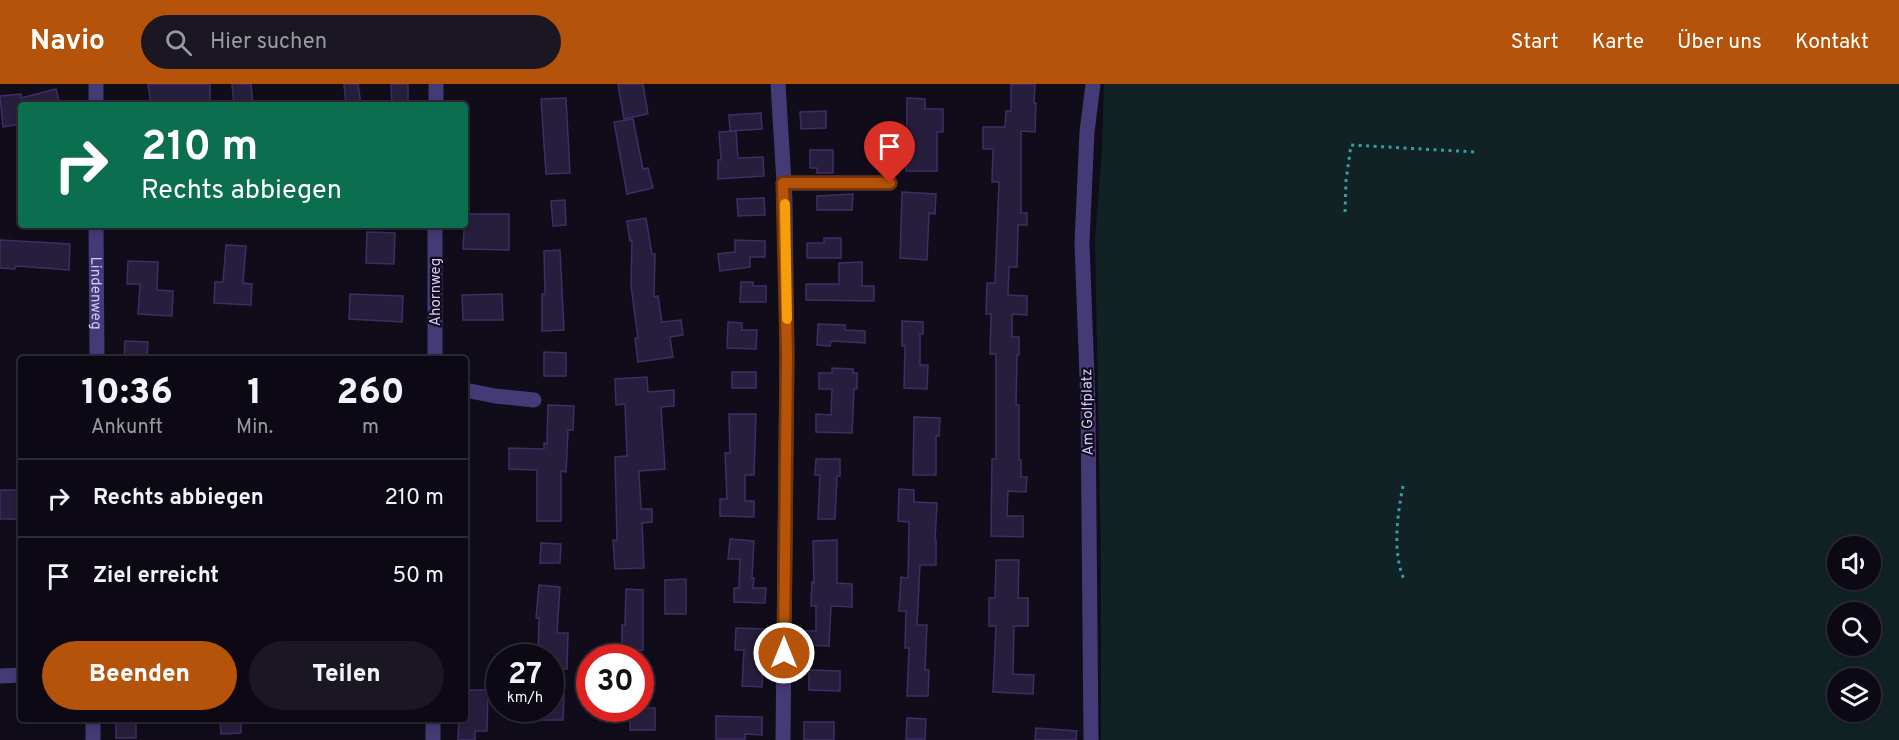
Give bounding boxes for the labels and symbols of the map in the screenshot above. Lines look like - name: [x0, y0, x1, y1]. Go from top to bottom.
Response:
- pin: [864, 121, 915, 183]
- street label: Lindenweg: [85, 256, 105, 330]
- street label: Ahornweg: [427, 258, 446, 326]
- street label: Am Golfplatz: [1078, 368, 1099, 456]
- position arrow: [752, 621, 816, 685]
- speed limit sign: 30: [576, 644, 654, 722]

